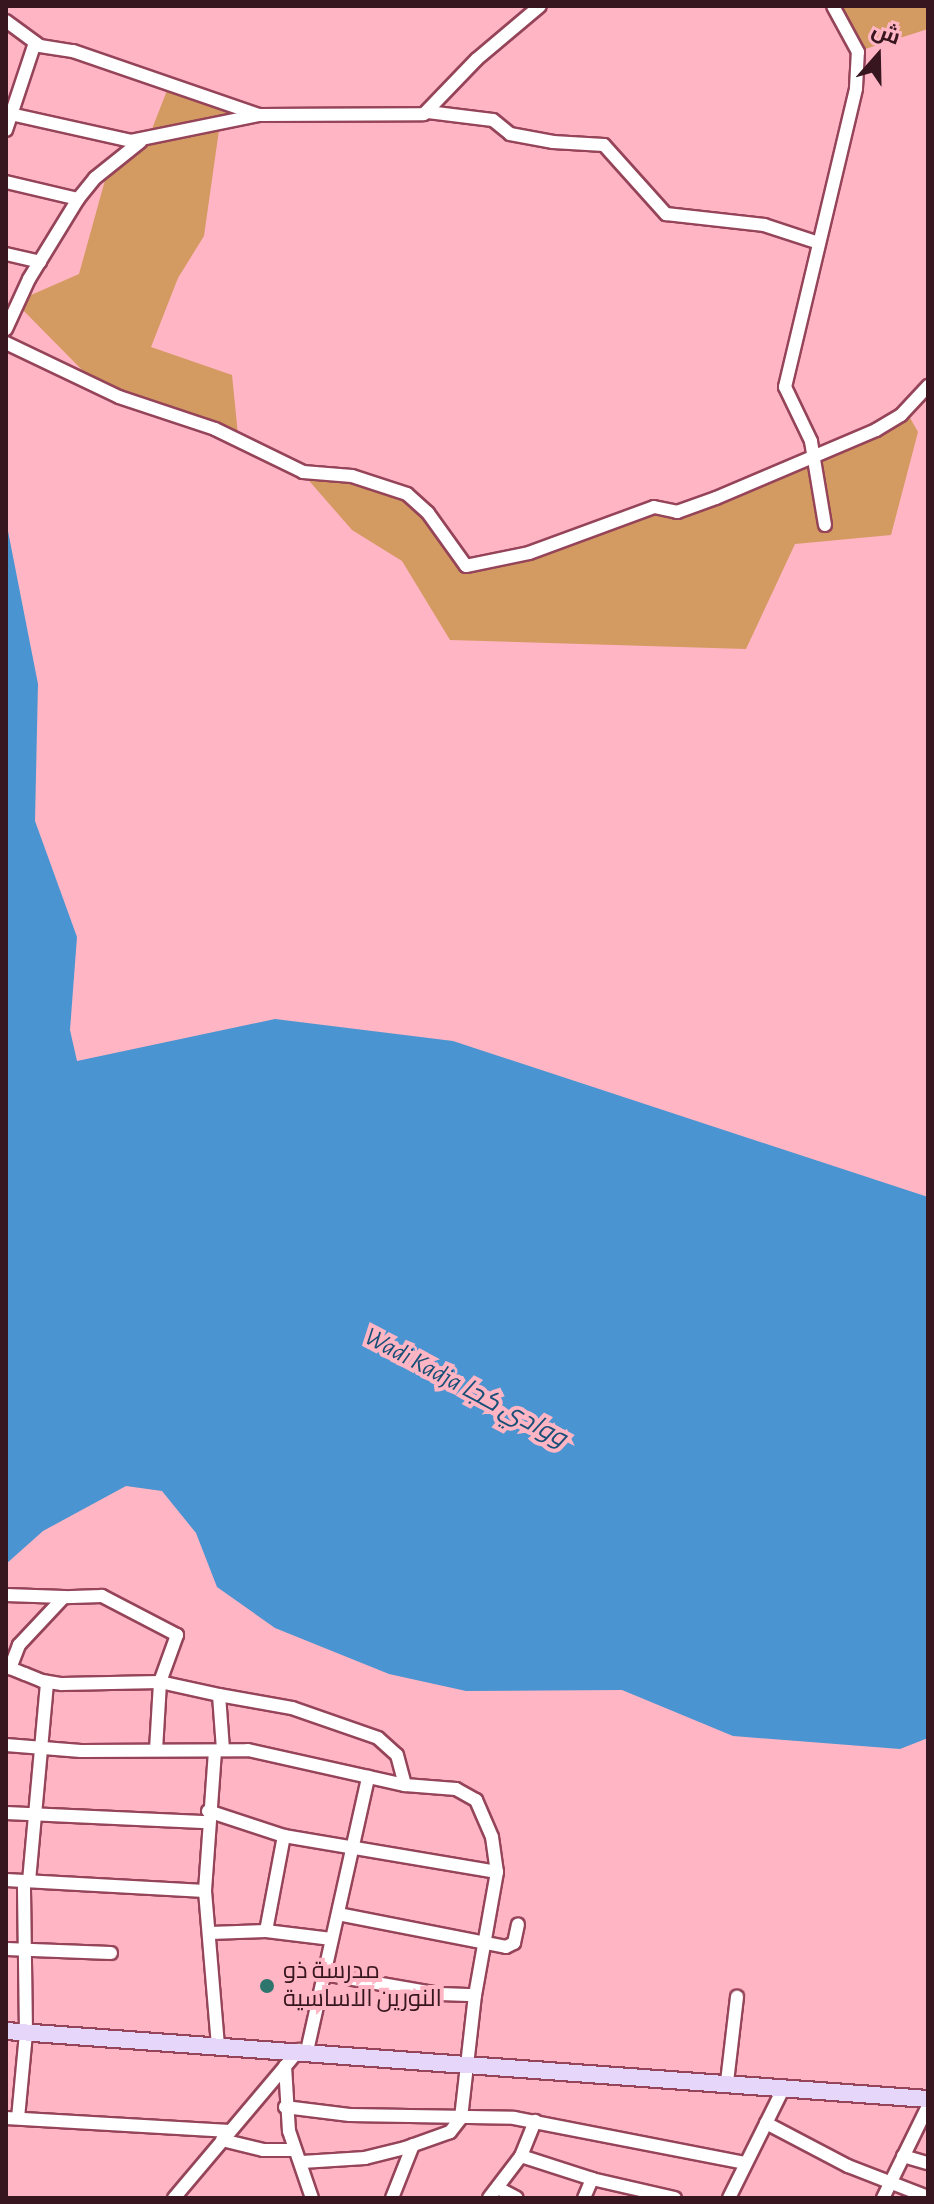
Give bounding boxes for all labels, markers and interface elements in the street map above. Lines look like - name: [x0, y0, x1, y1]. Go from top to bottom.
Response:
- north arrow: [838, 16, 918, 96]
- text: ش: [869, 18, 903, 49]
- water label: Wadi Kadja ووادي كجا: [358, 1321, 572, 1455]
- place label: مدرسة ذو النورين الاساسية: [283, 1958, 442, 2014]
- marker: مدرسة ذو النورين الاساسية: [258, 1977, 276, 1995]

